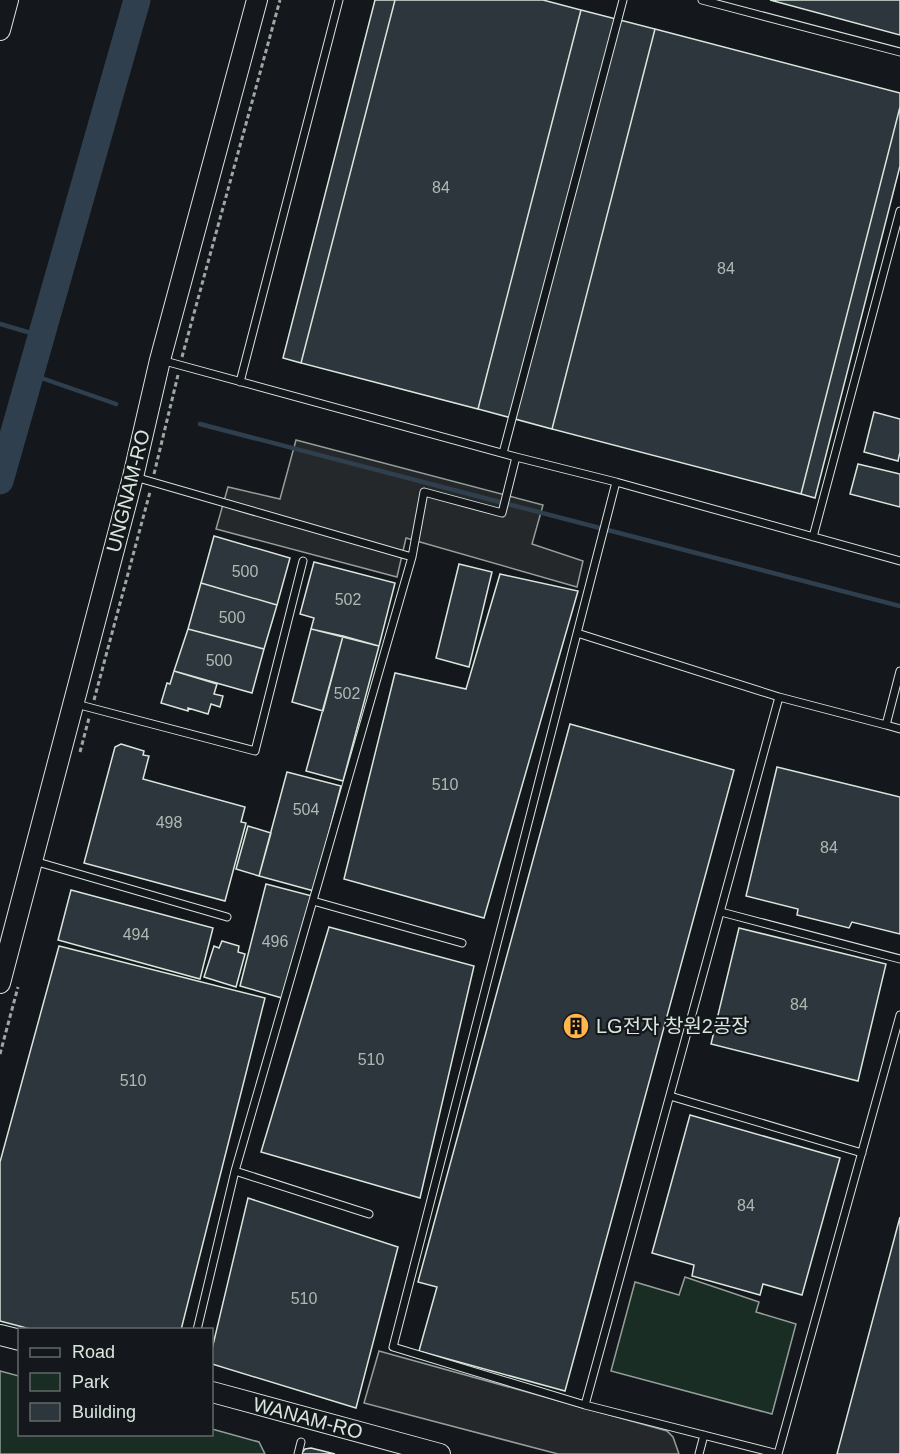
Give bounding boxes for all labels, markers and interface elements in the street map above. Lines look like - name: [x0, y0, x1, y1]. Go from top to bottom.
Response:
- house number: 84: [432, 179, 450, 196]
- house number: 84: [717, 260, 735, 277]
- street label: UNGNAM-RO: [102, 427, 154, 555]
- house number: 500: [232, 563, 258, 580]
- house number: 502: [335, 591, 361, 608]
- house number: 500: [219, 609, 245, 626]
- house number: 500: [206, 652, 232, 669]
- house number: 502: [334, 685, 360, 702]
- house number: 510: [432, 776, 458, 793]
- house number: 504: [293, 801, 319, 818]
- house number: 498: [156, 814, 182, 831]
- house number: 84: [820, 839, 838, 856]
- house number: 494: [123, 926, 149, 943]
- house number: 496: [262, 933, 288, 950]
- house number: 84: [790, 996, 808, 1013]
- building icon: LG전자 창원2공장: [561, 1011, 591, 1041]
- place label: LG전자 창원2공장: [596, 1015, 750, 1037]
- house number: 510: [358, 1051, 384, 1068]
- house number: 510: [120, 1072, 146, 1089]
- house number: 84: [737, 1197, 755, 1214]
- house number: 510: [291, 1290, 317, 1307]
- legend: [18, 1328, 213, 1436]
- text: Road: [72, 1342, 115, 1362]
- text: Park: [72, 1372, 110, 1392]
- street label: WANAM-RO: [251, 1393, 365, 1443]
- text: Building: [72, 1402, 136, 1422]

